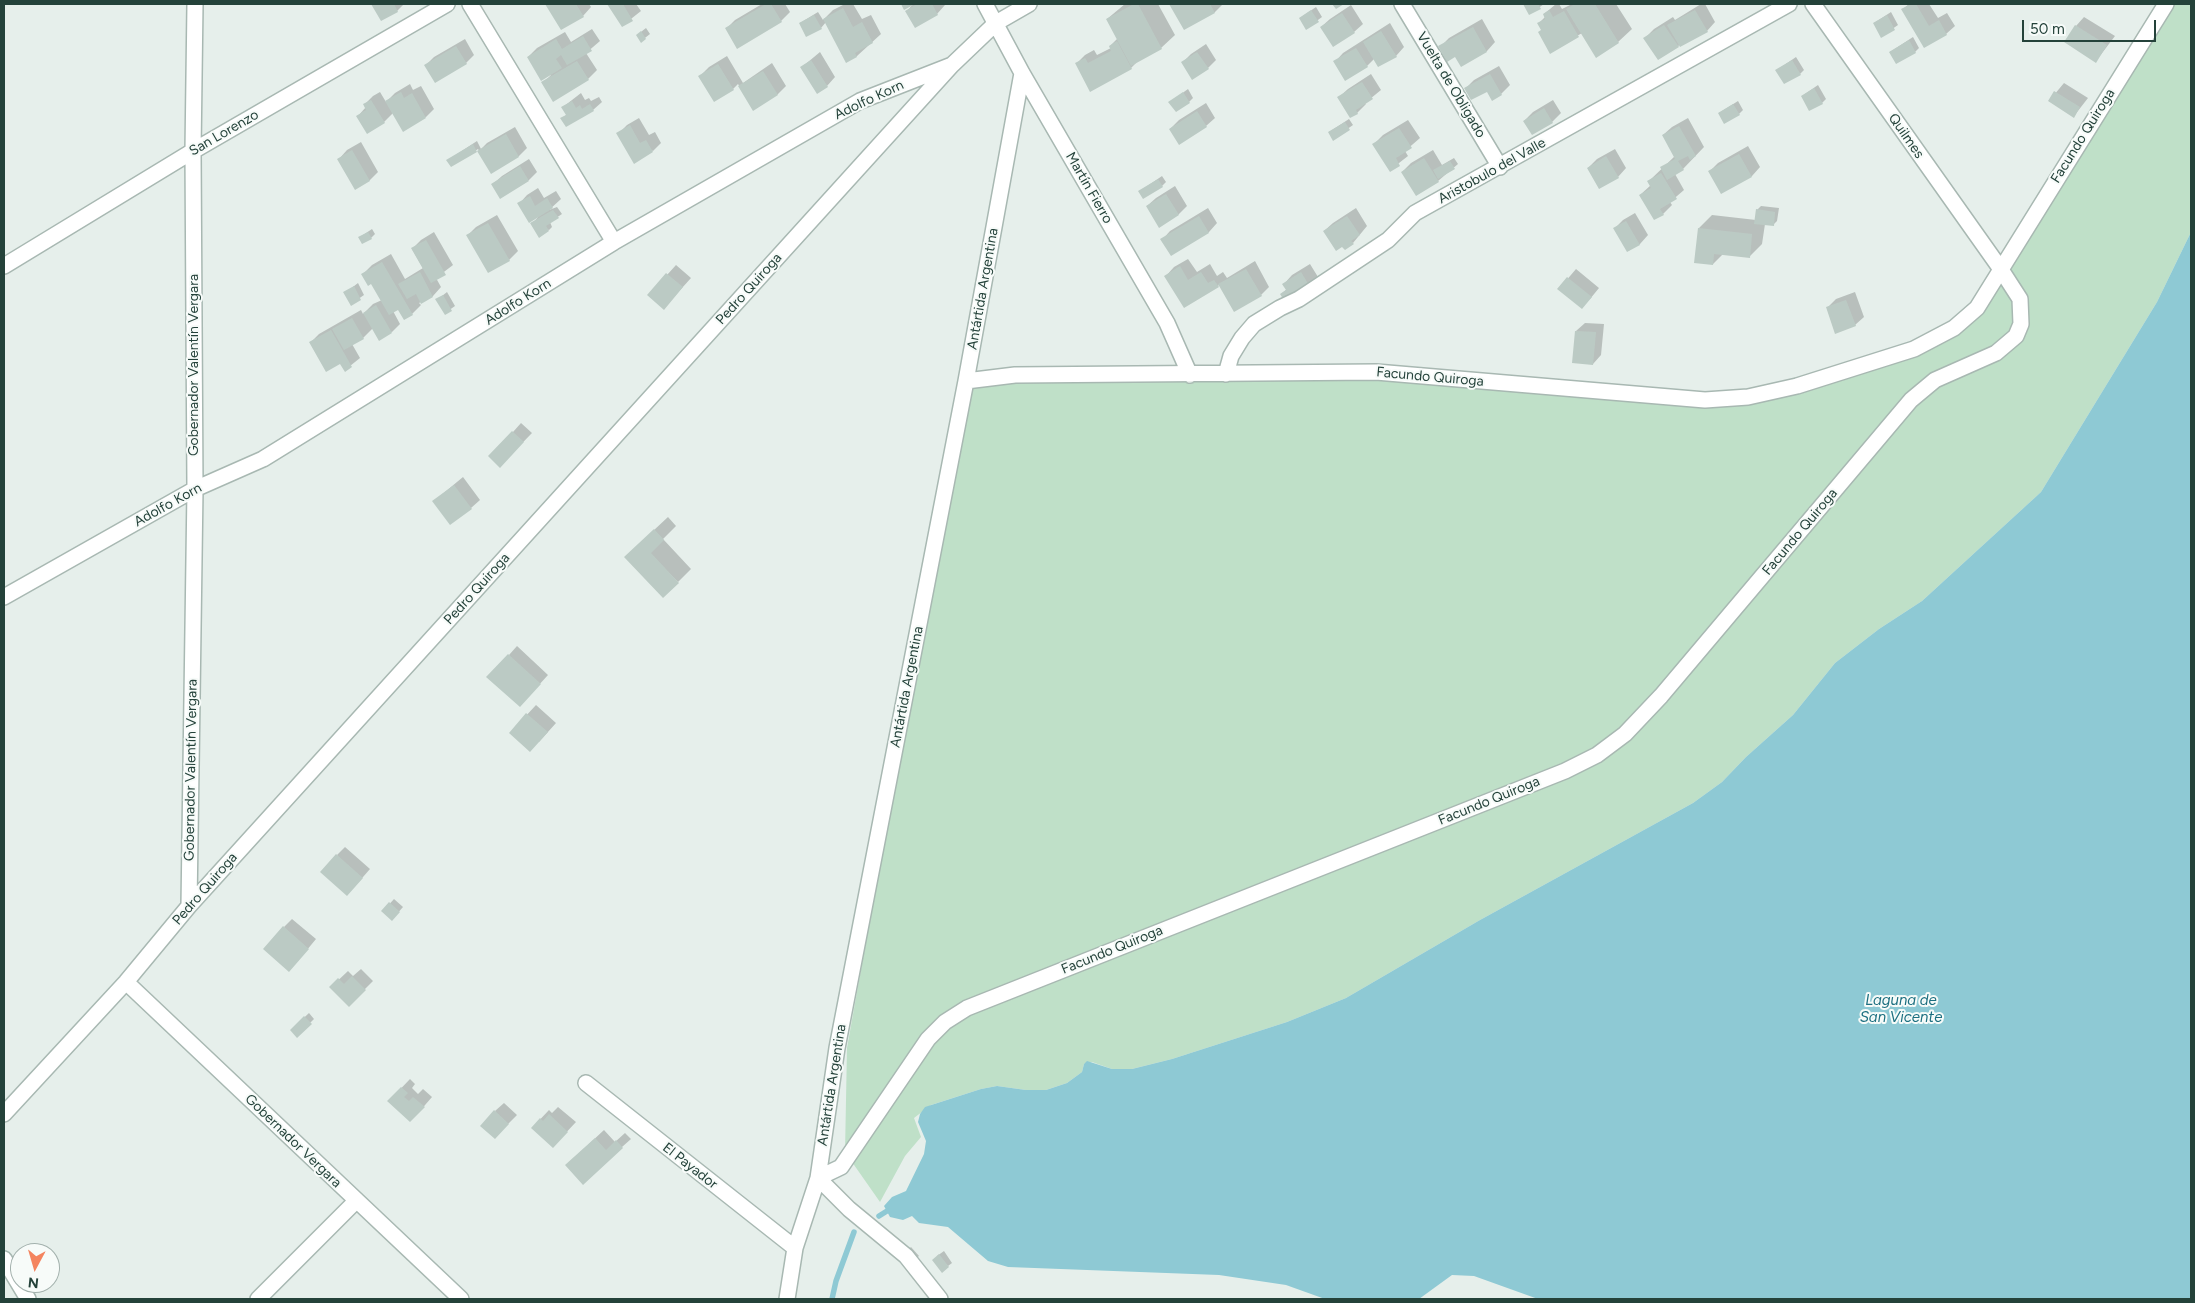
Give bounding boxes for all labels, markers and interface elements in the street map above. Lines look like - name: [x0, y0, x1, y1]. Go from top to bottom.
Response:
- scale bar: [2025, 10, 2159, 42]
- text: 50 m: [2030, 20, 2065, 38]
- street label: Vuelta de Obligado: [1413, 29, 1489, 141]
- street label: Adolfo Korn: [832, 77, 906, 123]
- street label: Facundo Quiroga: [2047, 86, 2119, 186]
- street label: San Lorenzo: [186, 106, 262, 160]
- street label: Quilmes: [1884, 110, 1928, 162]
- street label: Aristobulo del Valle: [1435, 134, 1549, 208]
- street label: Martín Fierro: [1062, 149, 1116, 227]
- street label: Antártida Argentina: [964, 227, 1002, 351]
- street label: Pedro Quiroga: [713, 250, 785, 328]
- street label: Gobernador Valentín Vergara: [186, 274, 202, 456]
- street label: Adolfo Korn: [482, 275, 554, 329]
- street label: Facundo Quiroga: [1376, 364, 1484, 390]
- street label: Adolfo Korn: [131, 480, 205, 530]
- street label: Facundo Quiroga: [1759, 485, 1841, 579]
- street label: Pedro Quiroga: [441, 550, 513, 628]
- street label: Antártida Argentina: [887, 625, 927, 749]
- street label: Gobernador Valentín Vergara: [181, 679, 201, 861]
- street label: Facundo Quiroga: [1436, 773, 1542, 829]
- street label: Pedro Quiroga: [169, 849, 241, 929]
- street label: Facundo Quiroga: [1059, 922, 1165, 978]
- water label: Laguna de San Vicente: [1860, 992, 1942, 1027]
- street label: Antártida Argentina: [814, 1023, 850, 1147]
- street label: Gobernador Vergara: [241, 1091, 345, 1191]
- street label: El Payador: [659, 1139, 721, 1193]
- north arrow: [10, 1243, 60, 1293]
- text: N: [27, 1273, 40, 1291]

